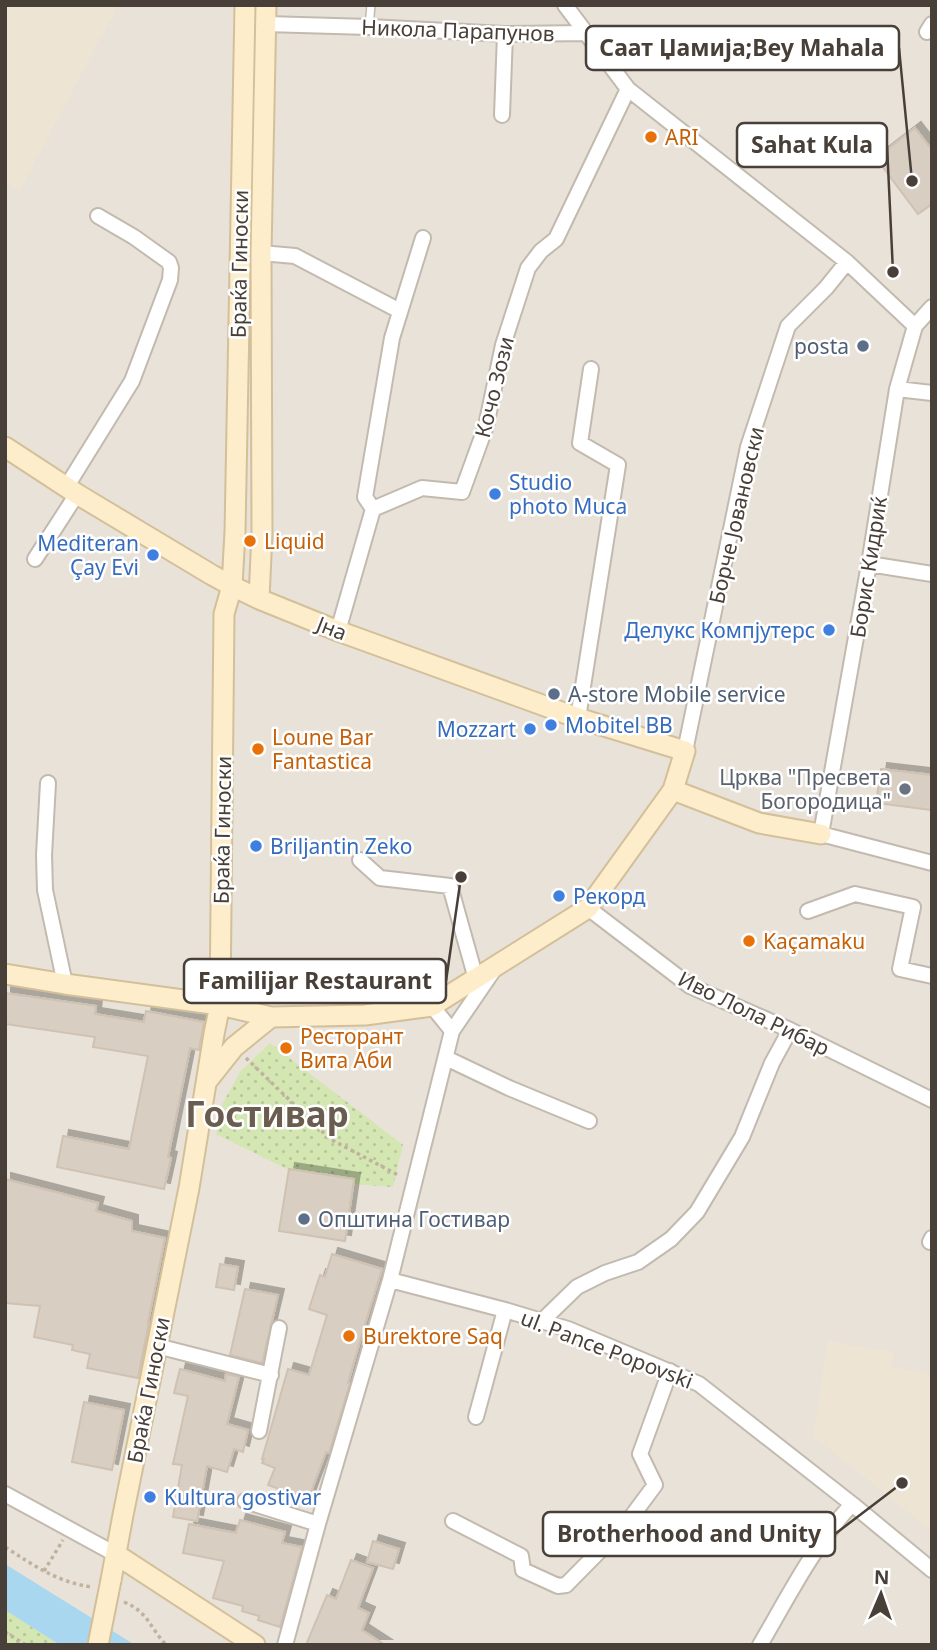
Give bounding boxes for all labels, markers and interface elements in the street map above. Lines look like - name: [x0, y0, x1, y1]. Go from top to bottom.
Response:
- street label: Никола Парапунов: [361, 13, 555, 47]
- callout: Саат Џамија;Bey Mahala: [586, 26, 899, 70]
- text: Саат Џамија;Bey Mahala: [599, 31, 885, 63]
- place label: ARI: [665, 123, 699, 151]
- callout: Sahat Kula: [737, 123, 887, 167]
- text: Sahat Kula: [751, 128, 873, 160]
- marker: ARI: [643, 129, 659, 145]
- street label: Браќа Гиноски: [224, 190, 254, 338]
- place label: posta: [794, 332, 849, 360]
- street label: Кочо Зози: [468, 334, 520, 440]
- marker: posta: [855, 338, 871, 354]
- street label: Борче Јовановски: [702, 424, 770, 606]
- place label: Studio photo Muca: [509, 468, 627, 520]
- marker: Studio photo Muca: [487, 486, 503, 502]
- street label: Борис Кидриќ: [843, 494, 893, 640]
- place label: Liquid: [264, 527, 325, 555]
- place label: Mediteran Çay Evi: [37, 529, 139, 581]
- marker: Liquid: [242, 533, 258, 549]
- marker: Mediteran Çay Evi: [145, 547, 161, 563]
- street label: Јна: [311, 609, 351, 647]
- place label: Делукс Компјутерс: [624, 616, 815, 644]
- marker: Делукс Компјутерс: [821, 622, 837, 638]
- place label: A-store Mobile service: [568, 680, 785, 708]
- marker: A-store Mobile service: [546, 686, 562, 702]
- place label: Mobitel BB: [565, 711, 673, 739]
- place label: Mozzart: [437, 715, 516, 743]
- marker: Mobitel BB: [543, 717, 559, 733]
- marker: Mozzart: [522, 721, 538, 737]
- place label: Loune Bar Fantastica: [272, 723, 373, 775]
- marker: Loune Bar Fantastica: [250, 741, 266, 757]
- street label: Браќа Гиноски: [207, 756, 237, 904]
- place label: Црква "Пресвета Богородица": [719, 763, 891, 815]
- marker: Црква "Пресвета Богородица": [897, 781, 913, 797]
- place label: Briljantin Zeko: [270, 832, 413, 860]
- marker: Briljantin Zeko: [248, 838, 264, 854]
- place label: Рекорд: [573, 882, 646, 910]
- marker: Рекорд: [551, 888, 567, 904]
- place label: Kaçamaku: [763, 927, 865, 955]
- marker: Kaçamaku: [741, 933, 757, 949]
- callout: Familijar Restaurant: [184, 959, 446, 1003]
- text: Familijar Restaurant: [198, 964, 432, 996]
- street label: Иво Лола Рибар: [674, 964, 834, 1062]
- place label: Ресторант Вита Аби: [300, 1022, 404, 1074]
- marker: Ресторант Вита Аби: [278, 1040, 294, 1056]
- district label: Гостивар: [185, 1090, 349, 1137]
- place label: Општина Гостивар: [318, 1205, 510, 1233]
- marker: Општина Гостивар: [296, 1211, 312, 1227]
- street label: ul. Pance Popovski: [517, 1303, 697, 1395]
- street label: Браќа Гиноски: [120, 1315, 176, 1465]
- place label: Burektore Saq: [363, 1322, 503, 1350]
- marker: Burektore Saq: [341, 1328, 357, 1344]
- place label: Kultura gostivar: [164, 1483, 322, 1511]
- marker: Kultura gostivar: [142, 1489, 158, 1505]
- callout: Brotherhood and Unity: [543, 1512, 835, 1556]
- text: Brotherhood and Unity: [557, 1517, 822, 1549]
- north arrow: [846, 1559, 916, 1629]
- text: N: [873, 1564, 890, 1590]

